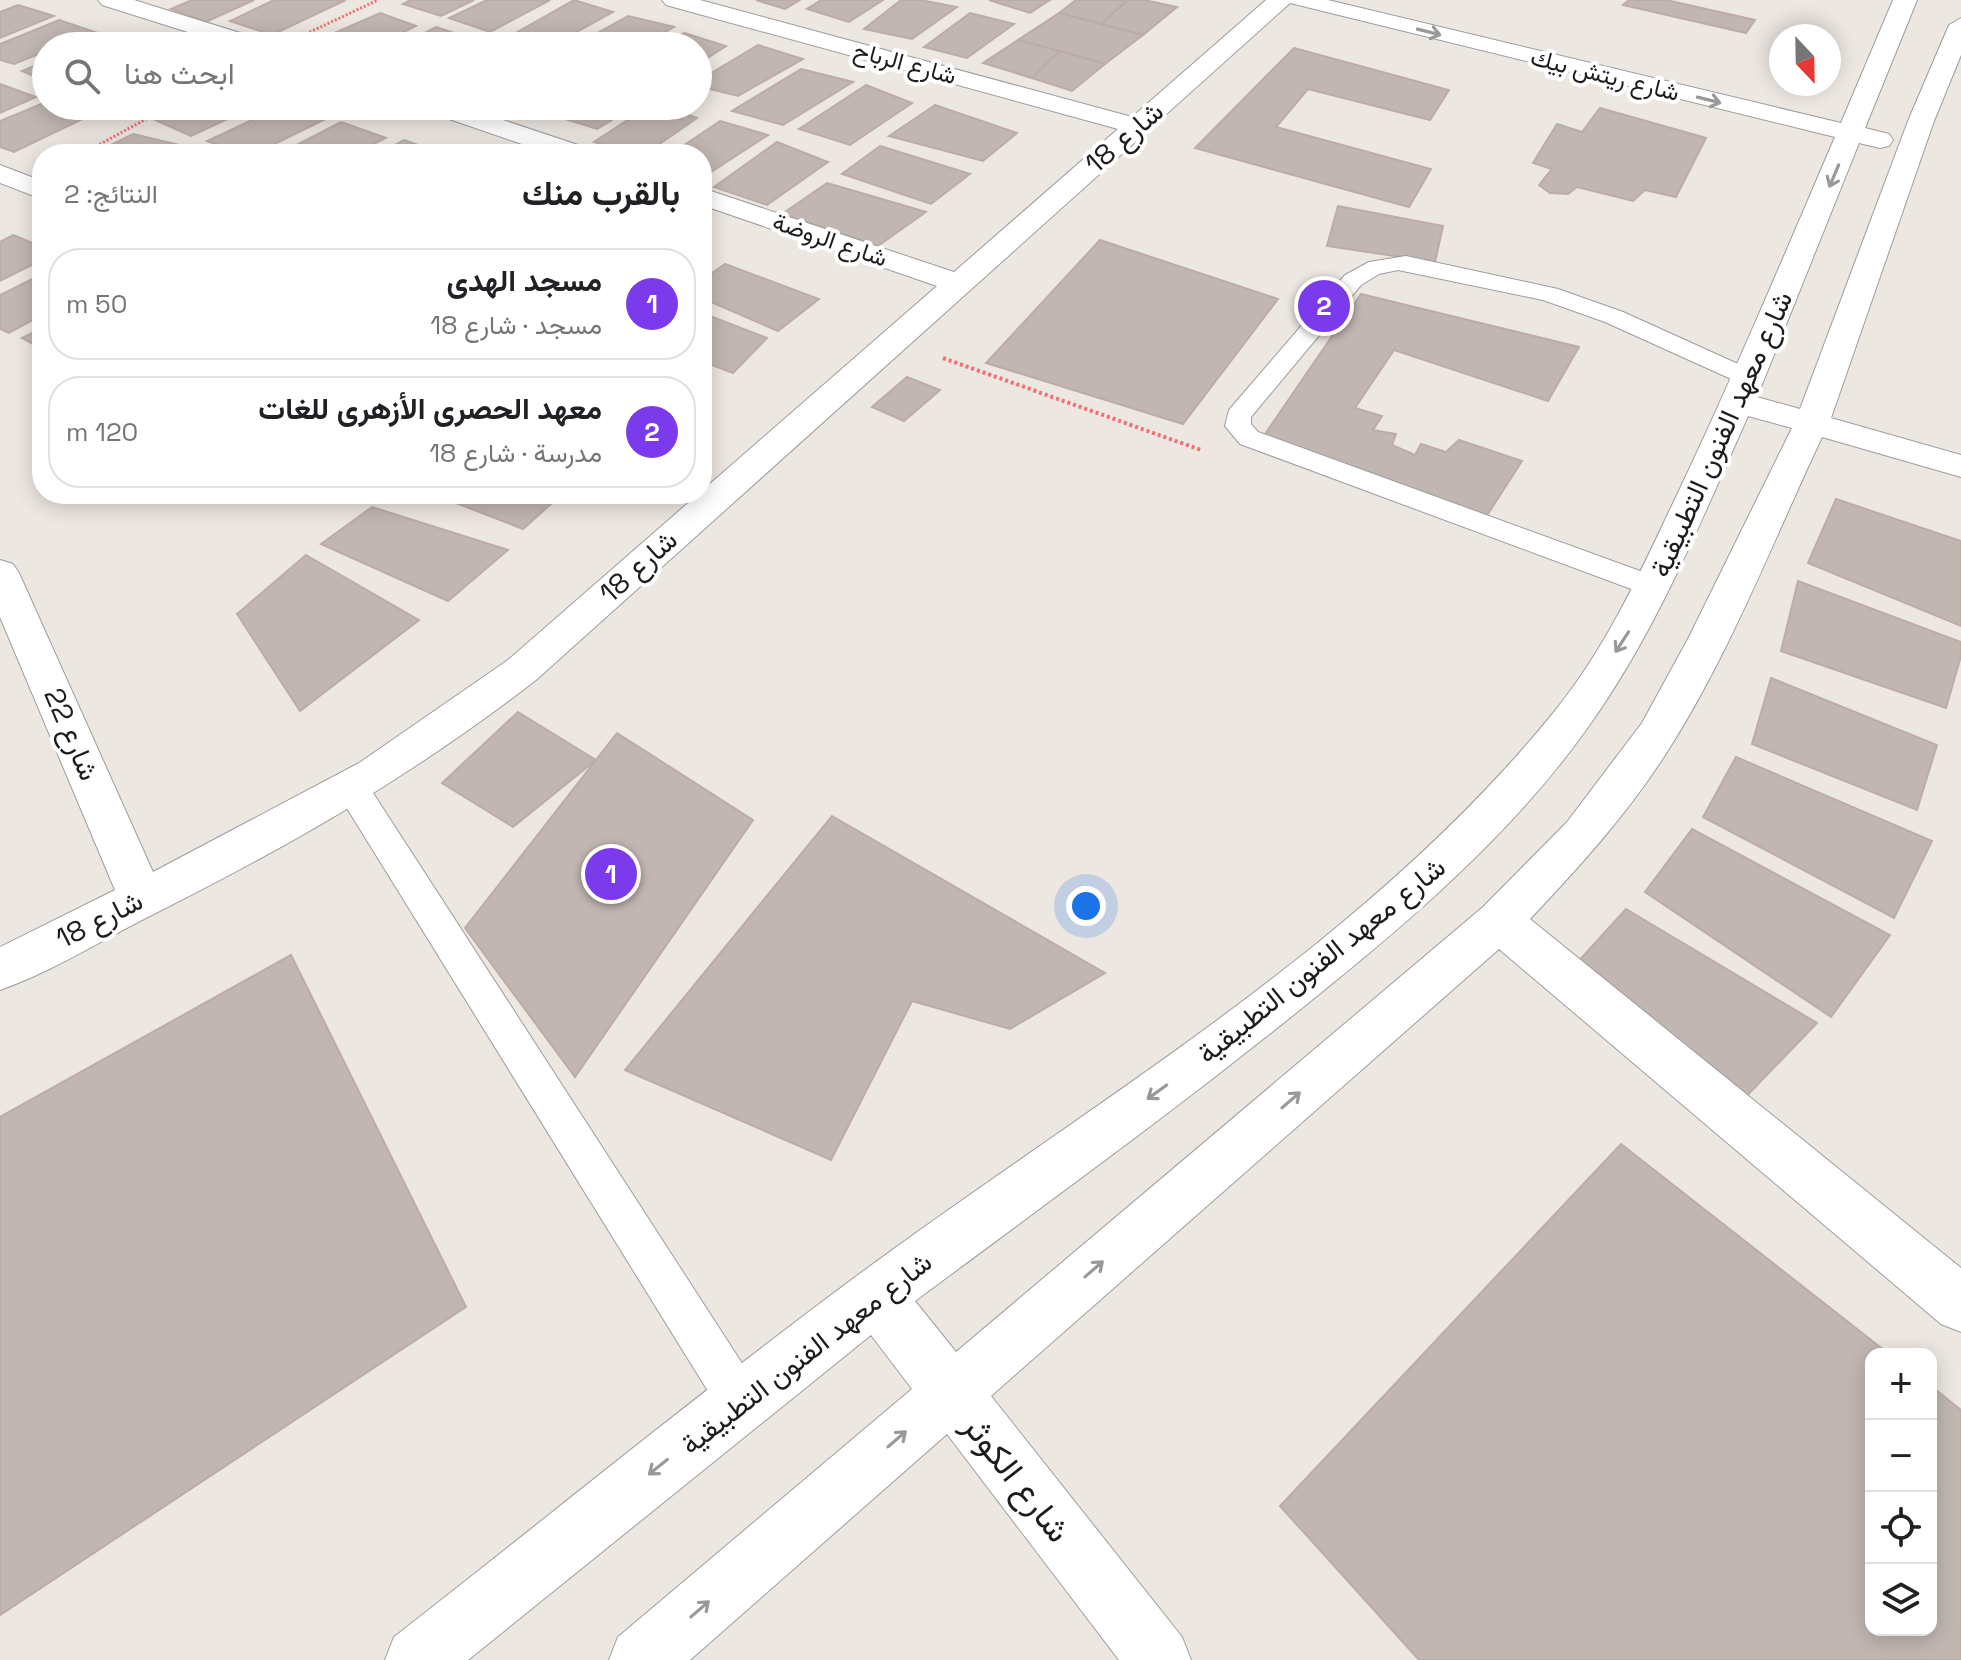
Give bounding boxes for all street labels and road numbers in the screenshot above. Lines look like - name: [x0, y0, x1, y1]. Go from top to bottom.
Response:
- street label: شارع الرباح: [850, 34, 960, 92]
- street label: شارع ريتش بيك: [1527, 41, 1683, 109]
- street label: شارع 18: [1077, 93, 1171, 182]
- street label: شارع الروضة: [769, 205, 891, 275]
- street label: شارع معهد الفنون التطبيقية: [1642, 286, 1801, 583]
- street label: شارع 18: [592, 522, 685, 611]
- street label: شارع 22: [36, 682, 108, 786]
- street label: شارع معهد الفنون التطبيقية: [1190, 849, 1453, 1072]
- street label: شارع 18: [50, 882, 149, 957]
- street label: شارع معهد الفنون التطبيقية: [673, 1244, 939, 1463]
- street label: شارع الكوثر: [952, 1405, 1080, 1552]

